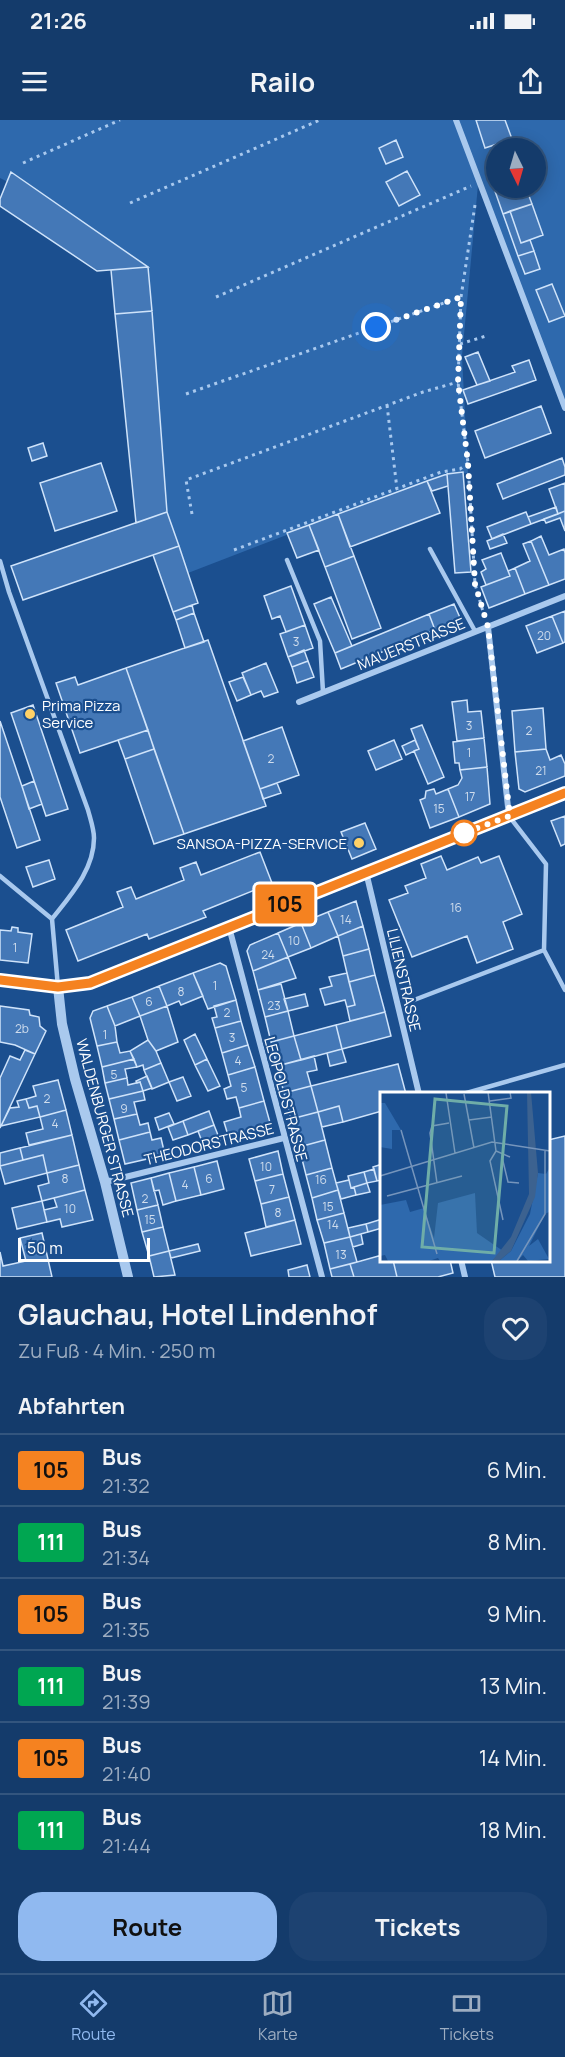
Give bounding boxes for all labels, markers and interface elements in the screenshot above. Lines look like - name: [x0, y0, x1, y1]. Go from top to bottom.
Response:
- text: 21:26: [30, 6, 87, 36]
- text: Railo: [250, 63, 315, 100]
- icon: menu: [18, 65, 51, 98]
- icon: share: [514, 65, 547, 98]
- north arrow: [486, 138, 546, 198]
- map controls: [486, 138, 546, 198]
- your location: [361, 312, 391, 342]
- street label: MAUERSTRASSE: [354, 613, 468, 675]
- house number: 20: [537, 627, 551, 644]
- house number: 3: [293, 633, 299, 650]
- place label: Prima Pizza Service: [42, 695, 120, 733]
- marker: Prima Pizza Service: [23, 707, 37, 721]
- house number: 3: [466, 717, 472, 734]
- house number: 2: [526, 722, 533, 739]
- house number: 1: [467, 744, 471, 761]
- house number: 2: [268, 750, 275, 767]
- house number: 21: [535, 762, 547, 779]
- house number: 17: [465, 788, 475, 805]
- house number: 15: [433, 800, 445, 817]
- unlabelled marker: [451, 820, 477, 846]
- place label: SANSOA-PIZZA-SERVICE: [177, 833, 347, 854]
- marker: SANSOA-PIZZA-SERVICE: [352, 836, 366, 850]
- line badge: 105: [250, 884, 320, 924]
- text: 105: [267, 890, 303, 918]
- house number: 16: [450, 899, 462, 916]
- house number: 14: [340, 911, 352, 928]
- street label: LILIENSTRASSE: [382, 926, 426, 1034]
- house number: 10: [288, 932, 300, 949]
- house number: 1: [13, 939, 17, 956]
- house number: 24: [261, 946, 275, 963]
- house number: 1: [213, 977, 217, 994]
- house number: 8: [178, 983, 185, 1000]
- house number: 6: [145, 993, 153, 1010]
- house number: 23: [267, 997, 281, 1014]
- house number: 2: [224, 1004, 231, 1021]
- house number: 2b: [15, 1020, 29, 1037]
- house number: 1: [103, 1026, 107, 1043]
- house number: 3: [229, 1029, 235, 1046]
- street label: LEOPOLDSTRASSE: [259, 1034, 313, 1164]
- street label: WALDENBURGER STRASSE: [71, 1036, 139, 1220]
- house number: 4: [234, 1052, 242, 1069]
- house number: 5: [111, 1066, 118, 1083]
- house number: 5: [241, 1079, 248, 1096]
- house number: 2: [44, 1090, 51, 1107]
- inset map: [380, 1092, 550, 1262]
- house number: 9: [120, 1100, 128, 1117]
- house number: 4: [51, 1115, 59, 1132]
- street label: THEODORSTRASSE: [142, 1118, 276, 1170]
- house number: 10: [260, 1158, 272, 1175]
- house number: 8: [62, 1170, 69, 1187]
- house number: 6: [205, 1170, 213, 1187]
- house number: 16: [315, 1171, 327, 1188]
- house number: 4: [181, 1176, 189, 1193]
- house number: 7: [269, 1181, 275, 1198]
- house number: 2: [142, 1190, 149, 1207]
- house number: 15: [322, 1198, 334, 1215]
- house number: 10: [64, 1200, 76, 1217]
- house number: 8: [275, 1204, 282, 1221]
- house number: 15: [144, 1211, 156, 1228]
- house number: 14: [327, 1216, 339, 1233]
- scale bar: [18, 1235, 150, 1262]
- text: 50 m: [27, 1237, 63, 1259]
- house number: 13: [335, 1246, 347, 1263]
- text: Glauchau, Hotel Lindenhof: [18, 1295, 377, 1333]
- button: heart: [484, 1297, 547, 1360]
- text: Zu Fuß · 4 Min. · 250 m: [18, 1337, 215, 1364]
- text: Abfahrten: [18, 1391, 125, 1421]
- text: Bus: [102, 1442, 142, 1472]
- text: 6 Min.: [487, 1455, 547, 1485]
- text: 105: [33, 1456, 69, 1484]
- text: 21:32: [102, 1472, 150, 1499]
- text: Bus: [102, 1514, 142, 1544]
- text: 8 Min.: [488, 1527, 547, 1557]
- text: 111: [37, 1528, 65, 1556]
- text: 21:34: [102, 1544, 150, 1571]
- text: Bus: [102, 1586, 142, 1616]
- text: 9 Min.: [487, 1599, 547, 1629]
- text: 105: [33, 1600, 69, 1628]
- text: 21:35: [102, 1616, 150, 1643]
- text: Bus: [102, 1658, 142, 1688]
- text: 13 Min.: [480, 1671, 547, 1701]
- text: 111: [37, 1672, 65, 1700]
- text: 21:39: [102, 1688, 151, 1715]
- text: Bus: [102, 1730, 142, 1760]
- text: 14 Min.: [479, 1743, 547, 1773]
- text: 105: [33, 1744, 69, 1772]
- text: 21:40: [102, 1760, 151, 1787]
- text: Bus: [102, 1802, 142, 1832]
- text: 18 Min.: [479, 1815, 547, 1845]
- text: 111: [37, 1816, 65, 1844]
- text: 21:44: [102, 1832, 151, 1859]
- button: Route: [18, 1892, 277, 1961]
- button: Tickets: [289, 1892, 547, 1961]
- tab: Route: [71, 1987, 116, 2045]
- tab: Karte: [258, 1987, 297, 2045]
- tab: Tickets: [440, 1987, 494, 2045]

